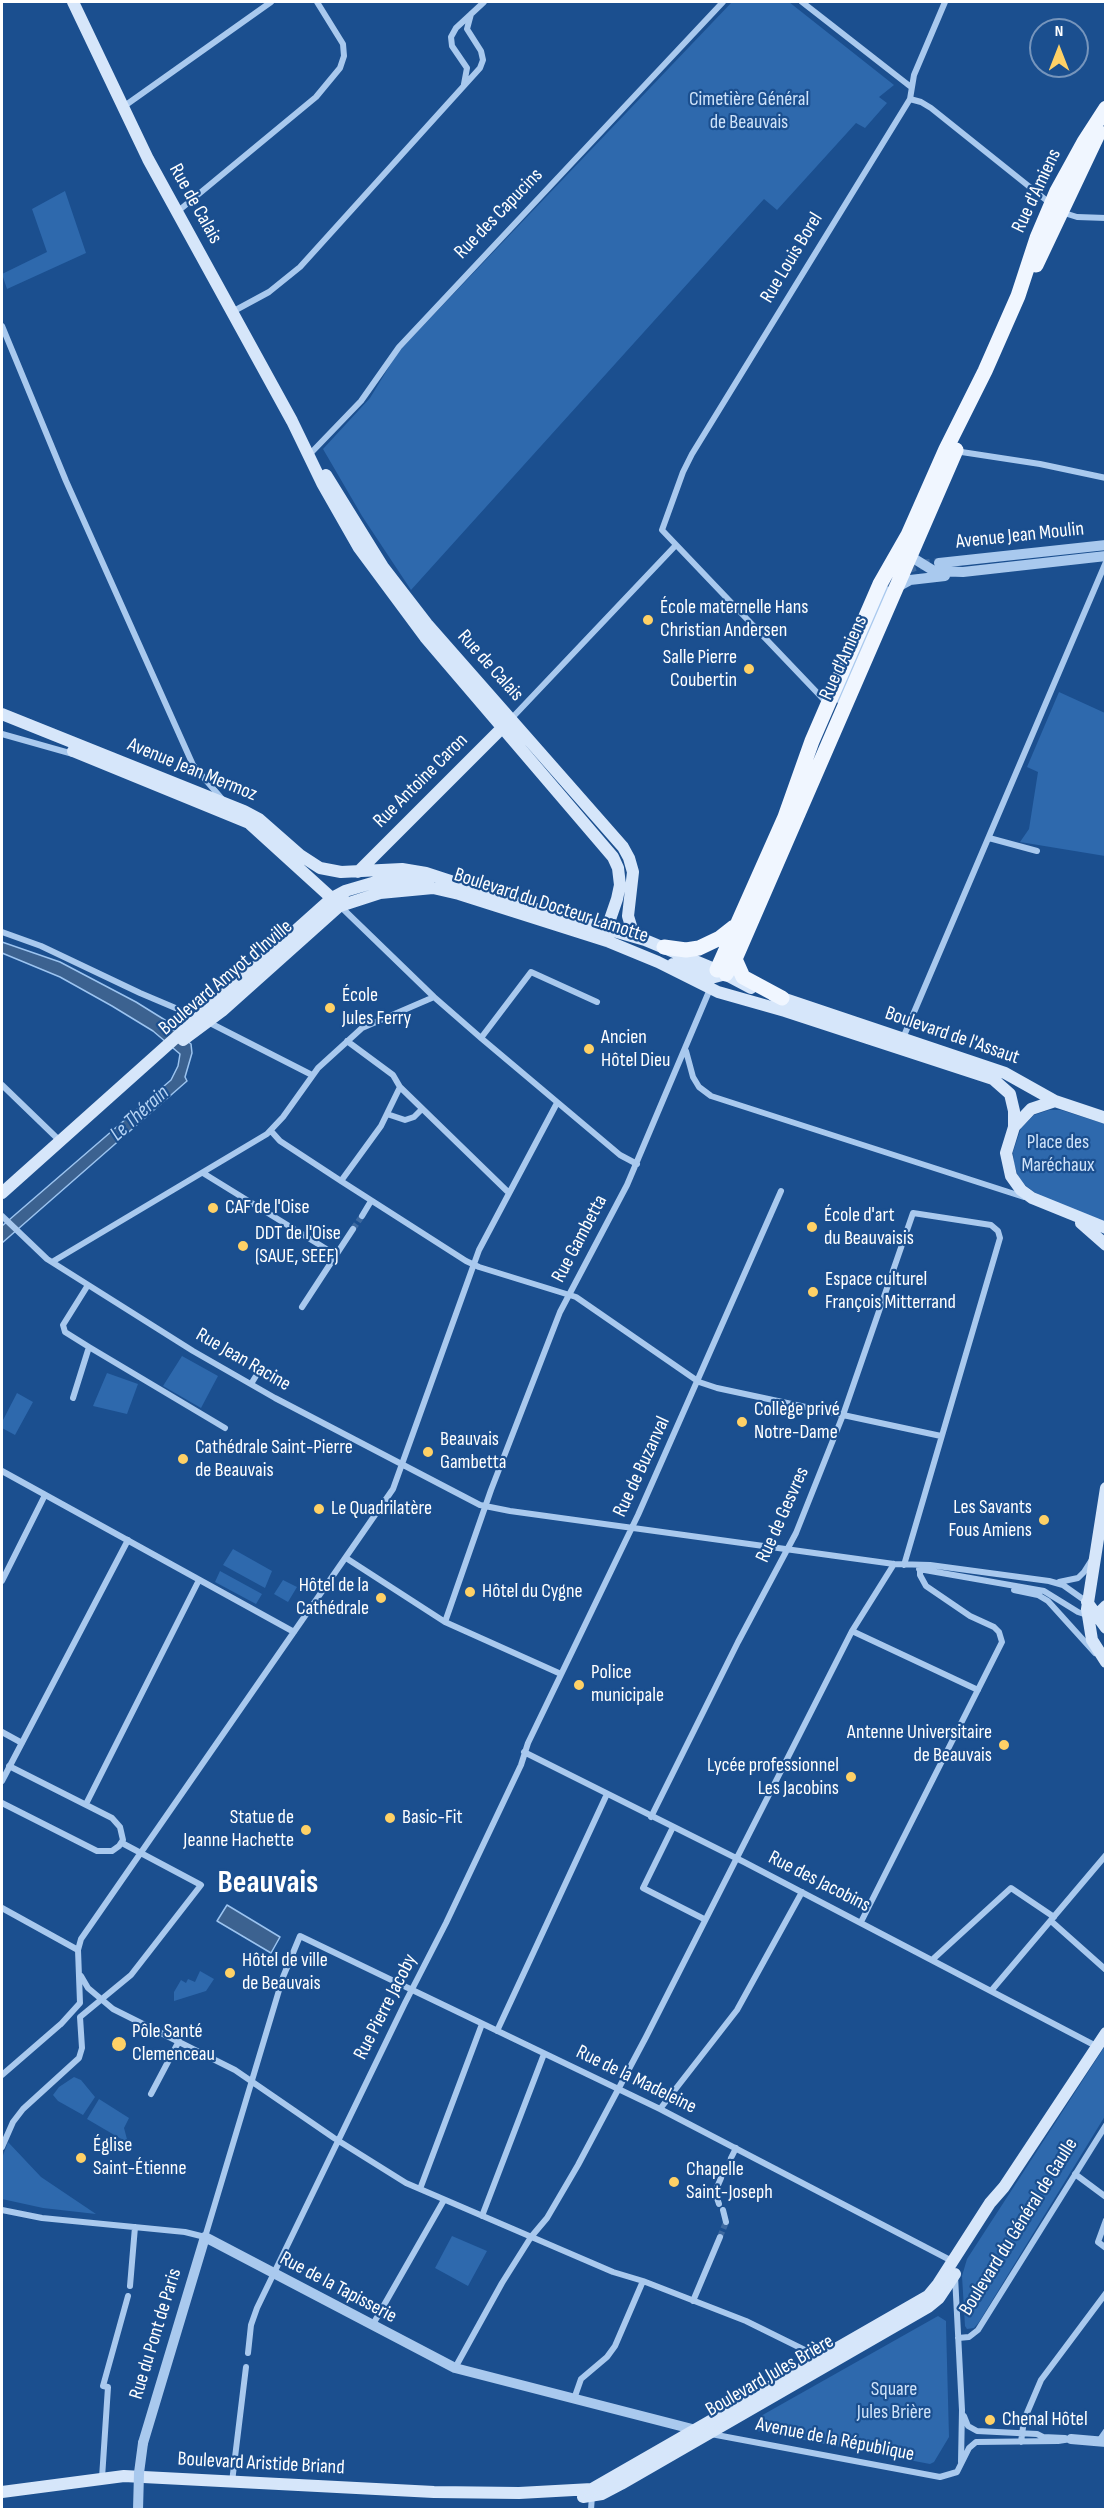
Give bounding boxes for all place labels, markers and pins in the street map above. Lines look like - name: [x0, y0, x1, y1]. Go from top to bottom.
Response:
- place label: École maternelle Hans Christian Andersen: [660, 596, 808, 643]
- marker: École maternelle Hans Christian Andersen: [641, 613, 655, 627]
- place label: Salle Pierre Coubertin: [663, 646, 737, 693]
- marker: Salle Pierre Coubertin: [742, 662, 756, 676]
- place label: École Jules Ferry: [342, 984, 411, 1031]
- marker: École Jules Ferry: [323, 1001, 337, 1015]
- place label: Ancien Hôtel Dieu: [601, 1026, 670, 1073]
- marker: Ancien Hôtel Dieu: [582, 1042, 596, 1056]
- place label: CAF de l'Oise: [225, 1196, 310, 1220]
- marker: CAF de l'Oise: [206, 1201, 220, 1215]
- place label: École d'art du Beauvaisis: [824, 1204, 914, 1251]
- marker: École d'art du Beauvaisis: [805, 1220, 819, 1234]
- place label: DDT de l'Oise (SAUE, SEEF): [255, 1222, 341, 1269]
- marker: DDT de l'Oise (SAUE, SEEF): [236, 1239, 250, 1253]
- place label: Espace culturel François Mitterrand: [825, 1268, 956, 1315]
- marker: Espace culturel François Mitterrand: [806, 1285, 820, 1299]
- place label: Collège privé Notre-Dame: [754, 1398, 840, 1445]
- marker: Collège privé Notre-Dame: [735, 1415, 749, 1429]
- place label: Beauvais Gambetta: [440, 1428, 506, 1475]
- place label: Cathédrale Saint-Pierre de Beauvais: [195, 1436, 353, 1483]
- marker: Beauvais Gambetta: [421, 1445, 435, 1459]
- marker: Cathédrale Saint-Pierre de Beauvais: [176, 1452, 190, 1466]
- place label: Les Savants Fous Amiens: [948, 1496, 1032, 1543]
- place label: Le Quadrilatère: [331, 1497, 432, 1521]
- marker: Le Quadrilatère: [312, 1502, 326, 1516]
- marker: Les Savants Fous Amiens: [1037, 1513, 1051, 1527]
- place label: Hôtel de la Cathédrale: [296, 1574, 369, 1621]
- place label: Hôtel du Cygne: [482, 1580, 583, 1604]
- marker: Hôtel du Cygne: [463, 1585, 477, 1599]
- marker: Hôtel de la Cathédrale: [374, 1591, 388, 1605]
- place label: Police municipale: [591, 1661, 664, 1708]
- marker: Police municipale: [572, 1678, 586, 1692]
- place label: Antenne Universitaire de Beauvais: [847, 1721, 992, 1768]
- marker: Antenne Universitaire de Beauvais: [997, 1738, 1011, 1752]
- place label: Lycée professionnel Les Jacobins: [707, 1754, 839, 1801]
- marker: Lycée professionnel Les Jacobins: [844, 1770, 858, 1784]
- place label: Statue de Jeanne Hachette: [183, 1806, 294, 1853]
- place label: Basic-Fit: [402, 1806, 463, 1830]
- marker: Basic-Fit: [383, 1811, 397, 1825]
- marker: Statue de Jeanne Hachette: [299, 1823, 313, 1837]
- place label: Hôtel de ville de Beauvais: [242, 1949, 328, 1996]
- marker: Hôtel de ville de Beauvais: [223, 1966, 237, 1980]
- place label: Pôle Santé Clemenceau: [132, 2020, 215, 2067]
- marker: Pôle Santé Clemenceau: [110, 2035, 128, 2053]
- place label: Église Saint-Étienne: [93, 2134, 186, 2181]
- marker: Église Saint-Étienne: [74, 2151, 88, 2165]
- place label: Chapelle Saint-Joseph: [686, 2158, 773, 2205]
- marker: Chapelle Saint-Joseph: [667, 2175, 681, 2189]
- place label: Chenal Hôtel: [1002, 2408, 1088, 2432]
- marker: Chenal Hôtel: [983, 2413, 997, 2427]

